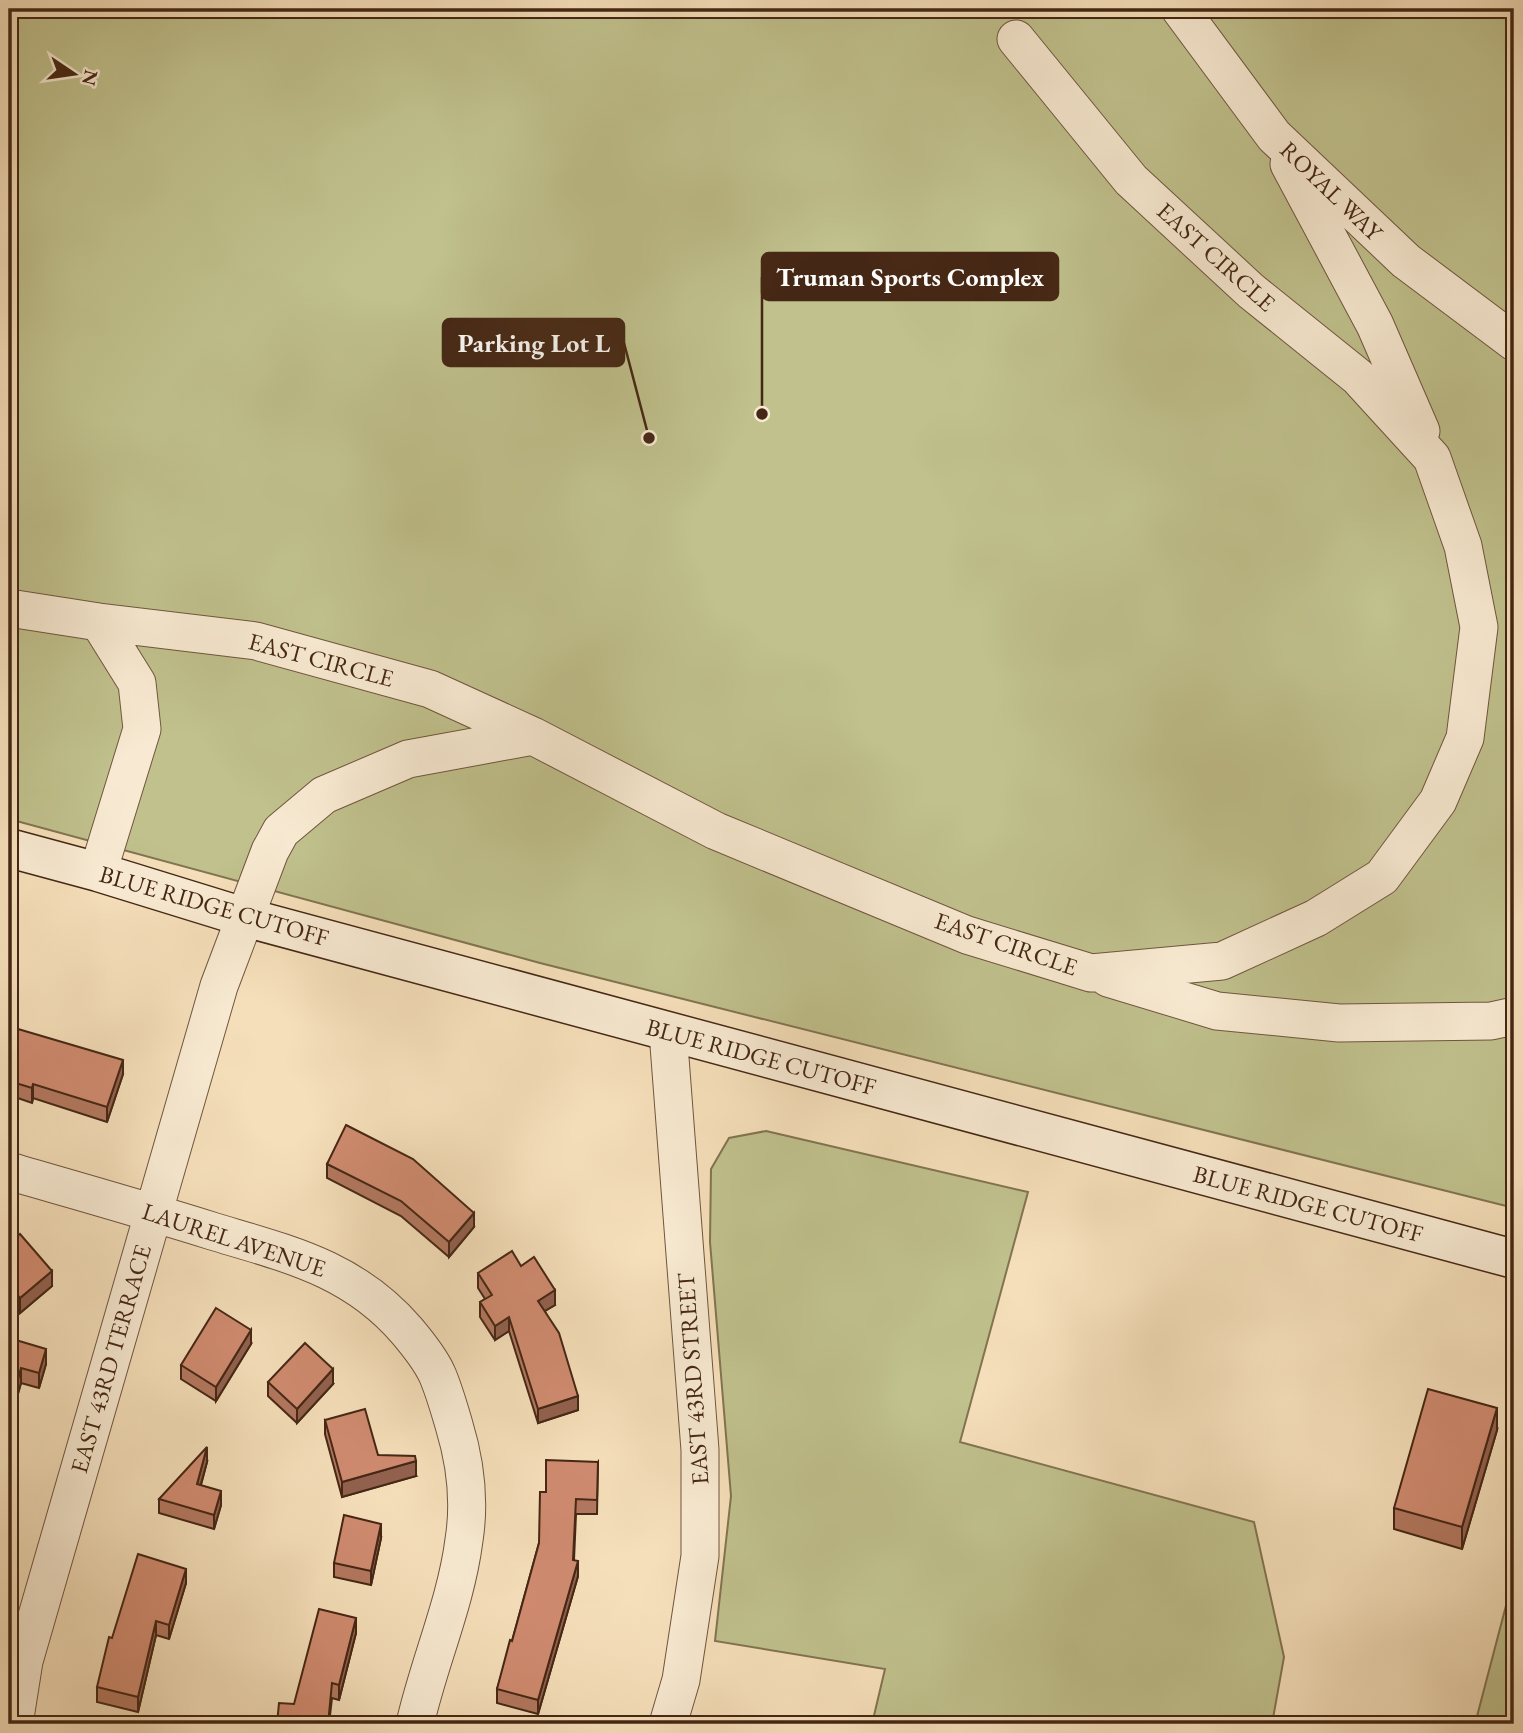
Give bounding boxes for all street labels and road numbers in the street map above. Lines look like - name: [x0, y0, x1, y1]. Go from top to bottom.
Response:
- street label: ROYAL WAY: [1274, 134, 1390, 248]
- street label: EAST CIRCLE: [1151, 195, 1282, 318]
- street label: EAST CIRCLE: [245, 625, 397, 694]
- street label: BLUE RIDGE CUTOFF: [96, 858, 332, 953]
- street label: EAST CIRCLE: [931, 905, 1082, 982]
- street label: BLUE RIDGE CUTOFF: [643, 1011, 879, 1102]
- street label: BLUE RIDGE CUTOFF: [1190, 1158, 1426, 1249]
- street label: LAUREL AVENUE: [139, 1195, 330, 1284]
- street label: EAST 43RD TERRACE: [63, 1241, 158, 1477]
- street label: EAST 43RD STREET: [670, 1271, 715, 1486]

